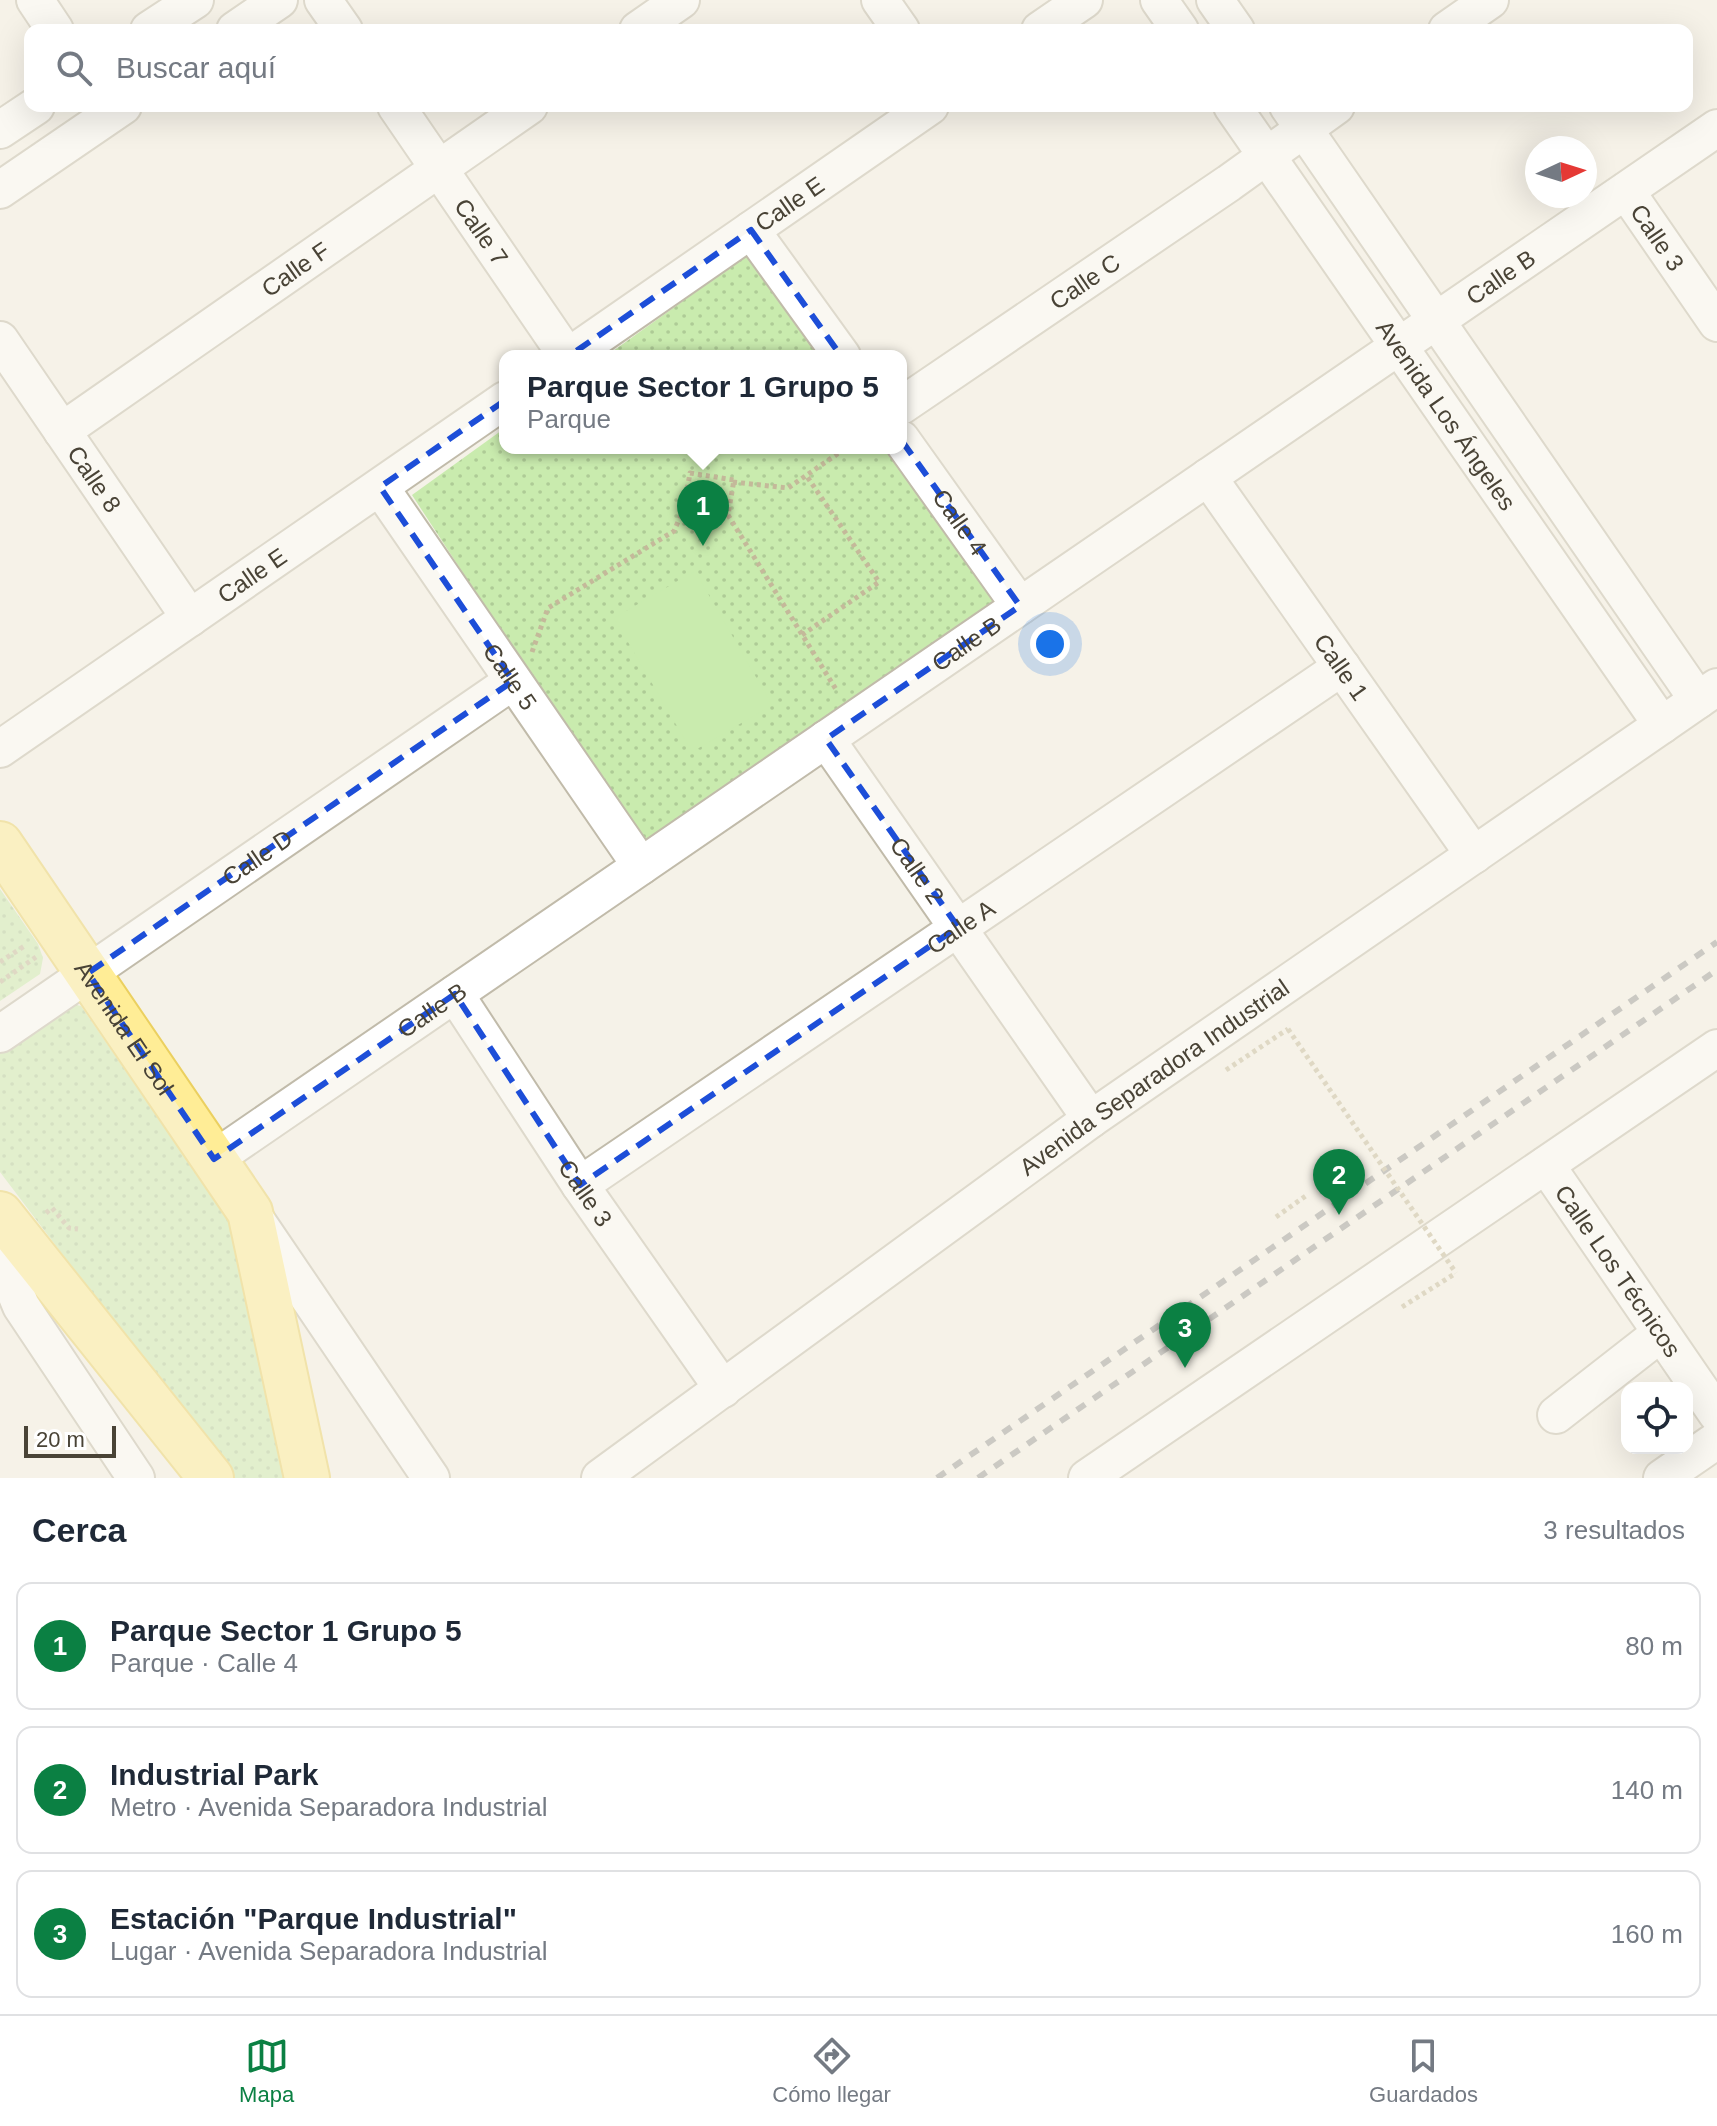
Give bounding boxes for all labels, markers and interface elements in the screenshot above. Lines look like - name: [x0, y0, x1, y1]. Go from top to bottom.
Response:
- search box: [24, 24, 1693, 112]
- icon: search: [52, 46, 96, 90]
- text: Buscar aquí: [116, 51, 276, 84]
- north arrow: [1525, 136, 1597, 208]
- street label: Calle E: [750, 170, 829, 237]
- street label: Calle 7: [450, 193, 514, 270]
- street label: Calle 3: [1625, 199, 1690, 276]
- street label: Calle F: [256, 236, 334, 302]
- street label: Calle B: [1461, 244, 1540, 310]
- street label: Calle C: [1044, 248, 1125, 314]
- street label: Avenida Los Ángeles: [1371, 315, 1522, 515]
- popup: [499, 350, 907, 454]
- text: Parque Sector 1 Grupo 5: [527, 370, 879, 403]
- text: Parque: [527, 404, 611, 434]
- street label: Calle 8: [63, 440, 127, 517]
- pin: 1: [677, 480, 729, 546]
- street label: Calle 4: [927, 484, 993, 560]
- street label: Calle E: [212, 542, 291, 608]
- street label: Calle B: [927, 610, 1006, 676]
- your location: [1030, 624, 1070, 664]
- street label: Calle 1: [1309, 628, 1374, 705]
- street label: Calle 5: [478, 638, 543, 715]
- street label: Calle D: [217, 824, 297, 891]
- street label: Calle 2: [885, 832, 950, 909]
- street label: Calle A: [921, 894, 999, 959]
- street label: Avenida El Sol: [70, 956, 180, 1100]
- street label: Avenida Separadora Industrial: [1014, 973, 1294, 1180]
- street label: Calle B: [392, 977, 471, 1043]
- pin: 2: [1313, 1149, 1365, 1215]
- street label: Calle 3: [554, 1154, 618, 1231]
- street label: Calle Los Técnicos: [1550, 1179, 1687, 1362]
- pin: 3: [1159, 1302, 1211, 1368]
- map controls: [1621, 1382, 1693, 1454]
- button: locate: [1621, 1382, 1693, 1454]
- scale bar: [24, 1422, 116, 1458]
- text: 20 m: [36, 1427, 85, 1452]
- text: Cerca: [32, 1511, 127, 1549]
- text: 3 resultados: [1543, 1515, 1685, 1545]
- text: Parque Sector 1 Grupo 5: [110, 1614, 462, 1647]
- text: 1: [53, 1631, 67, 1661]
- text: 80 m: [1625, 1631, 1683, 1661]
- text: Parque · Calle 4: [110, 1648, 298, 1678]
- text: Industrial Park: [110, 1758, 318, 1791]
- text: 2: [53, 1775, 67, 1805]
- text: 140 m: [1611, 1775, 1683, 1805]
- text: Metro · Avenida Separadora Industrial: [110, 1792, 547, 1822]
- text: Estación "Parque Industrial": [110, 1902, 517, 1935]
- text: 3: [53, 1919, 67, 1949]
- text: 160 m: [1611, 1919, 1683, 1949]
- text: Lugar · Avenida Separadora Industrial: [110, 1936, 547, 1966]
- tab: Mapa: [239, 2034, 294, 2108]
- tab: Cómo llegar: [772, 2034, 891, 2108]
- tab: Guardados: [1369, 2034, 1478, 2108]

